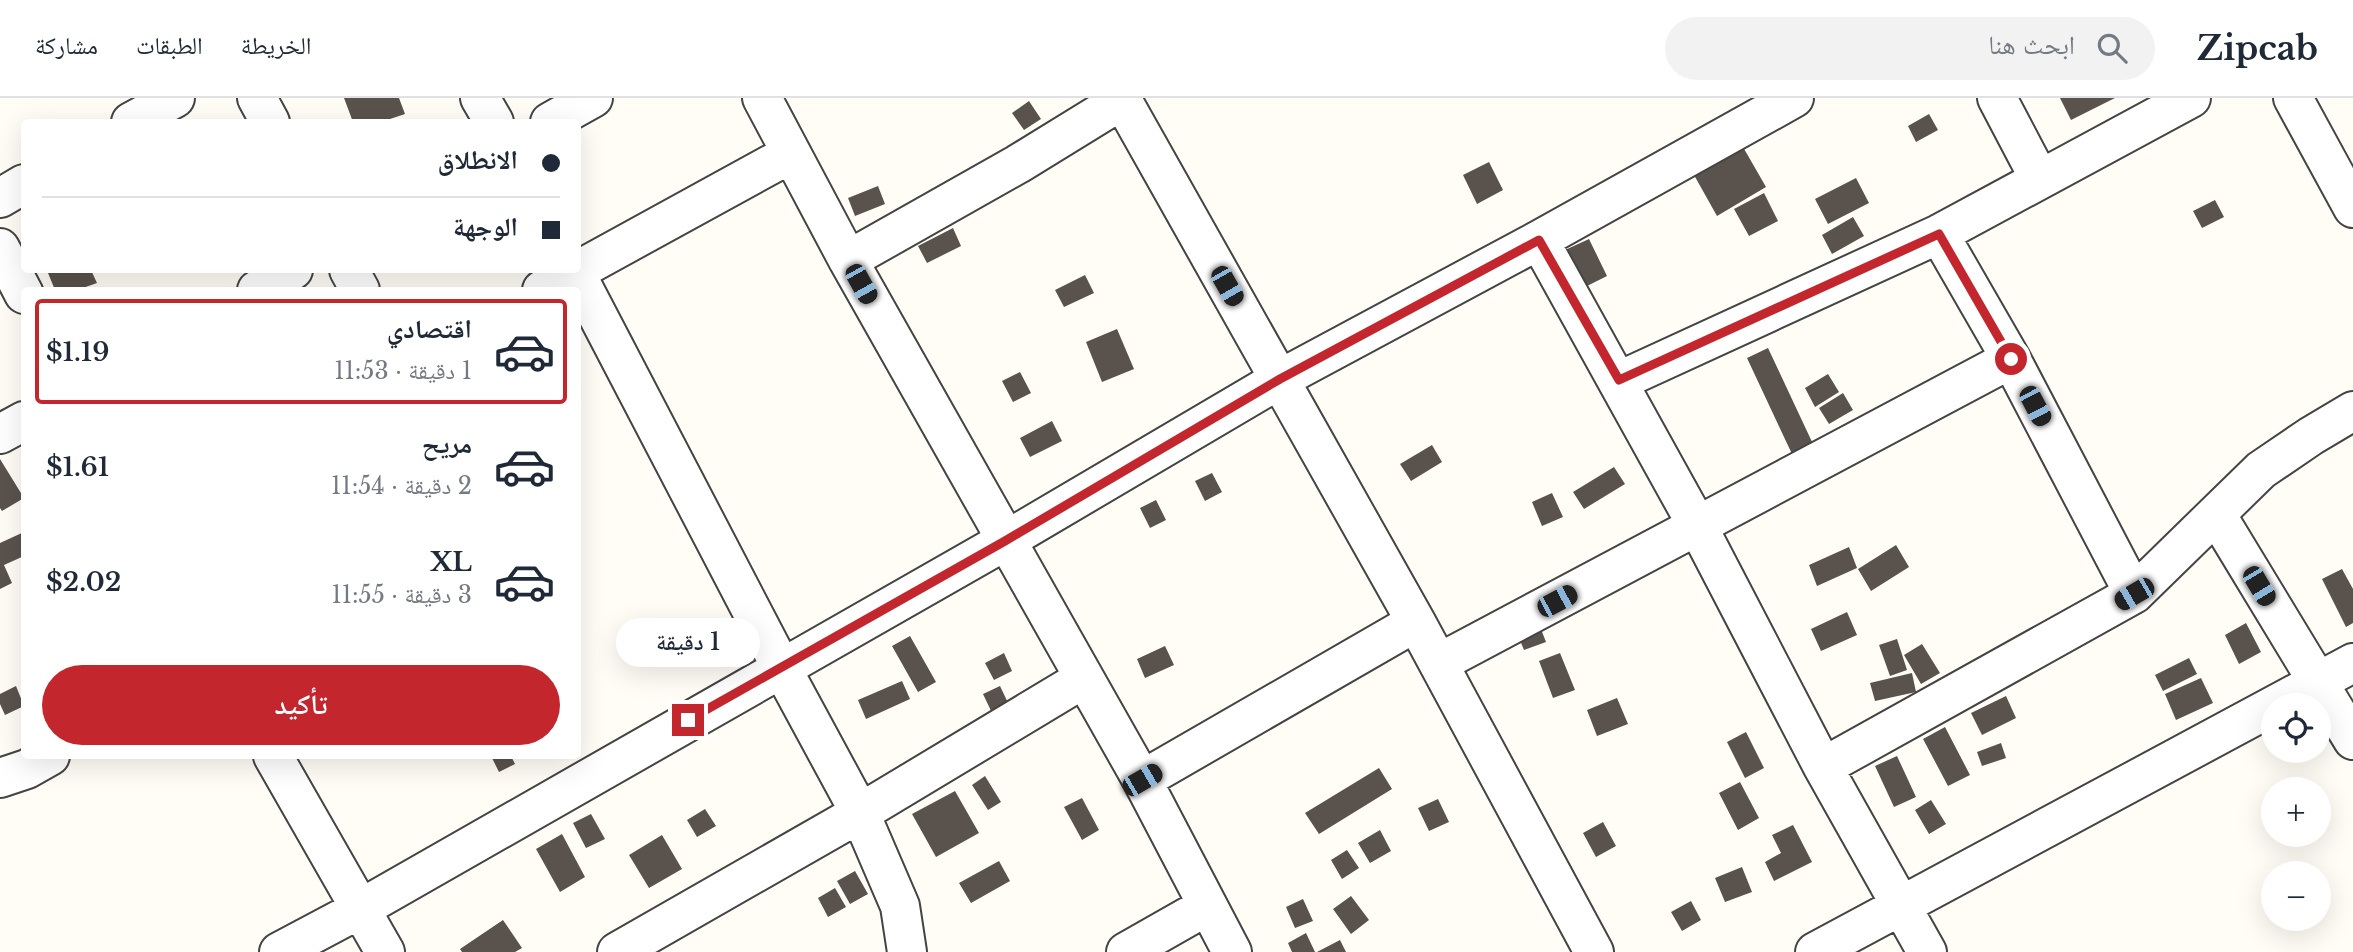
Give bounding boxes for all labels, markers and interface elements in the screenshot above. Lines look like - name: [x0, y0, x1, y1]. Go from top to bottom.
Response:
- search box: [1665, 17, 2155, 80]
- text: Zipcab: [2197, 28, 2318, 69]
- text: ابحث هنا: [1988, 29, 2075, 61]
- icon: search: [2093, 29, 2131, 67]
- text: مشاركة: [35, 31, 98, 60]
- text: الطبقات: [136, 31, 203, 60]
- text: الخريطة: [241, 31, 311, 60]
- text: الانطلاق: [438, 144, 518, 176]
- text: الوجهة: [453, 211, 518, 243]
- car: [842, 261, 881, 307]
- car: [1208, 263, 1247, 309]
- text: اقتصادي: [387, 313, 472, 345]
- icon: car: [493, 320, 556, 383]
- text: $1.19: [46, 336, 109, 368]
- route start: [1995, 343, 2027, 375]
- text: 1 دقيقة · 11:53: [334, 357, 472, 385]
- car: [2016, 383, 2055, 429]
- text: مريح: [422, 428, 472, 460]
- icon: car: [493, 435, 556, 498]
- text: $1.61: [46, 451, 109, 483]
- text: 2 دقيقة · 11:54: [331, 472, 472, 500]
- text: XL: [430, 546, 472, 578]
- icon: car: [493, 550, 556, 613]
- car: [2240, 563, 2279, 609]
- text: $2.02: [46, 566, 121, 598]
- car: [2111, 574, 2158, 614]
- text: 3 دقيقة · 11:55: [332, 581, 472, 609]
- car: [1534, 582, 1581, 620]
- callout: 1 دقيقة: [616, 618, 760, 668]
- text: 1 دقيقة: [656, 628, 720, 656]
- button: تأكيد: [42, 665, 560, 745]
- map controls: [2261, 693, 2331, 931]
- button: locate: [2261, 693, 2331, 763]
- route end: [672, 704, 704, 736]
- car: [1119, 760, 1166, 800]
- button: +: [2261, 777, 2331, 847]
- button: −: [2261, 861, 2331, 931]

